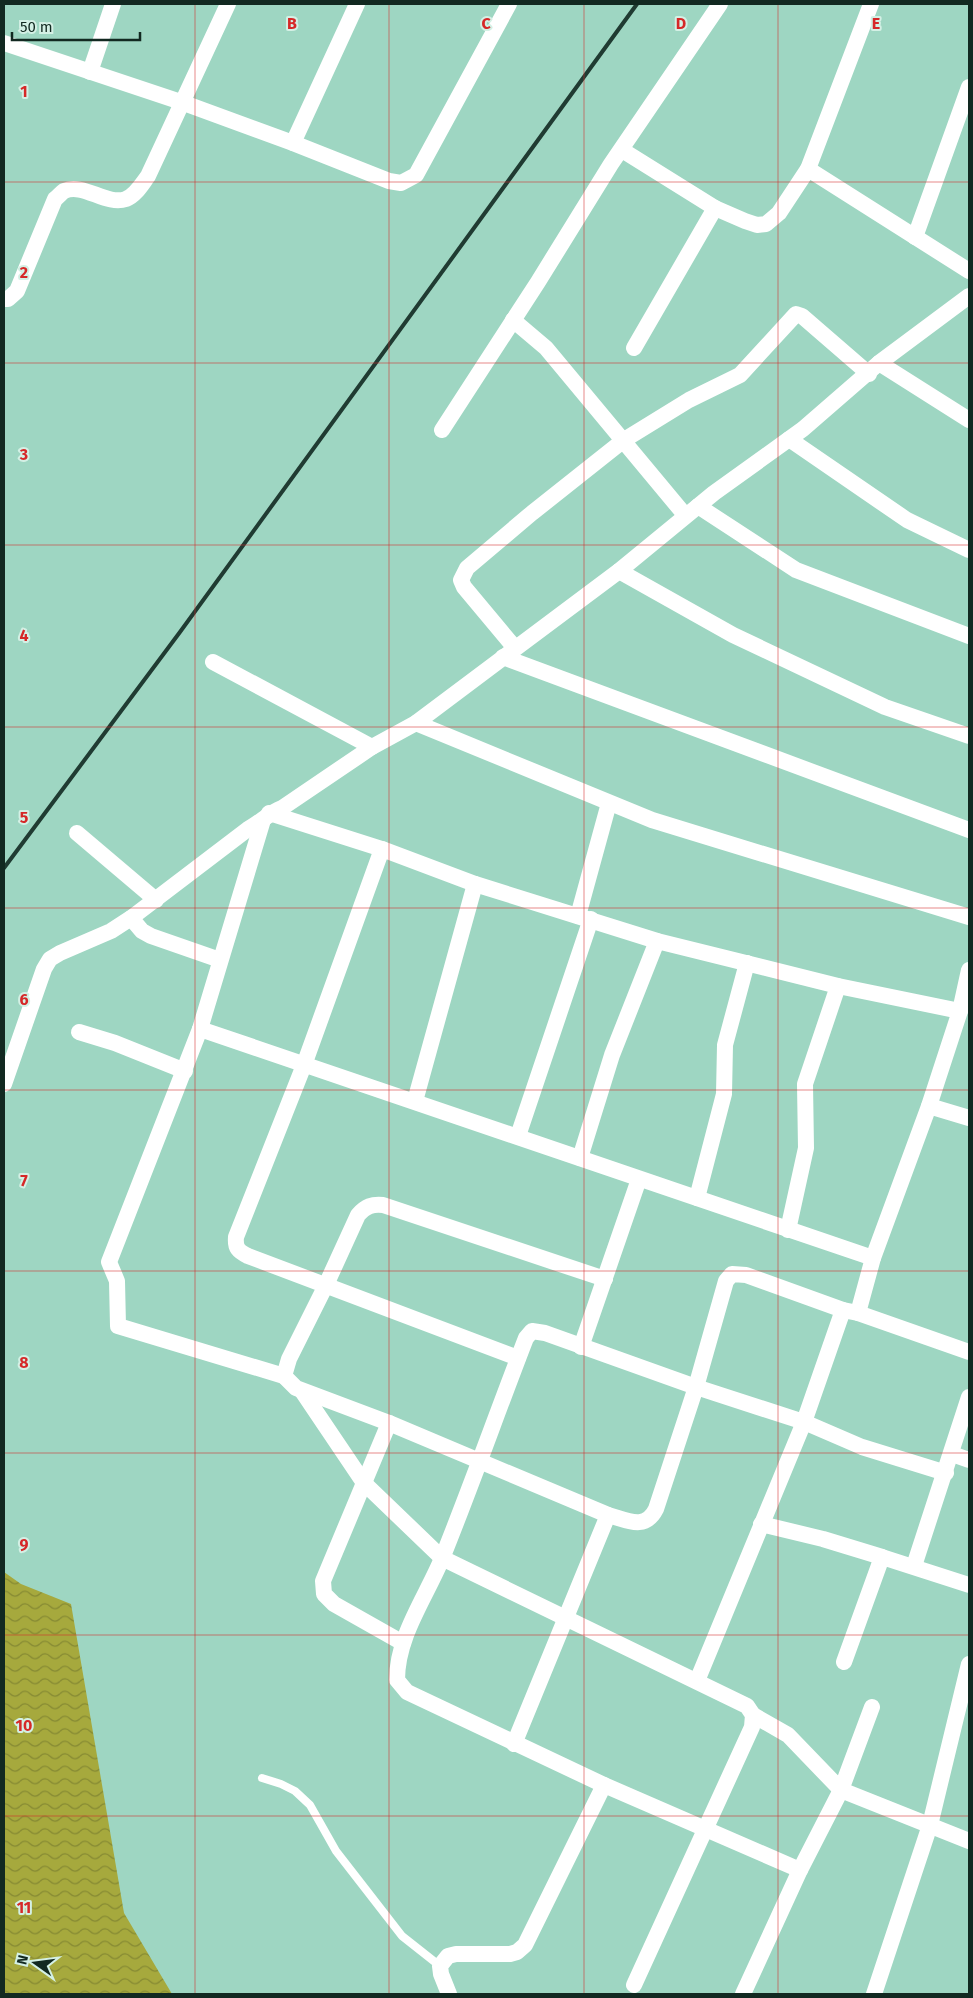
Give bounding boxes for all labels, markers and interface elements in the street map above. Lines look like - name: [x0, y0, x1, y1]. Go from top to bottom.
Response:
- scale bar: [12, 10, 140, 42]
- text: B: [287, 14, 297, 33]
- text: C: [481, 14, 491, 33]
- text: D: [676, 14, 686, 33]
- text: E: [872, 14, 880, 33]
- text: 50 m: [20, 18, 53, 36]
- text: 1: [20, 82, 28, 101]
- text: 2: [20, 263, 28, 282]
- text: 3: [19, 445, 28, 464]
- text: 4: [19, 626, 29, 645]
- text: 5: [20, 808, 29, 827]
- text: 6: [19, 990, 29, 1009]
- text: 7: [20, 1171, 28, 1190]
- text: 8: [19, 1353, 29, 1372]
- text: 9: [20, 1535, 29, 1554]
- text: 10: [16, 1716, 32, 1735]
- text: 11: [17, 1898, 31, 1917]
- north arrow: [10, 1938, 60, 1988]
- text: N: [13, 1953, 32, 1967]

